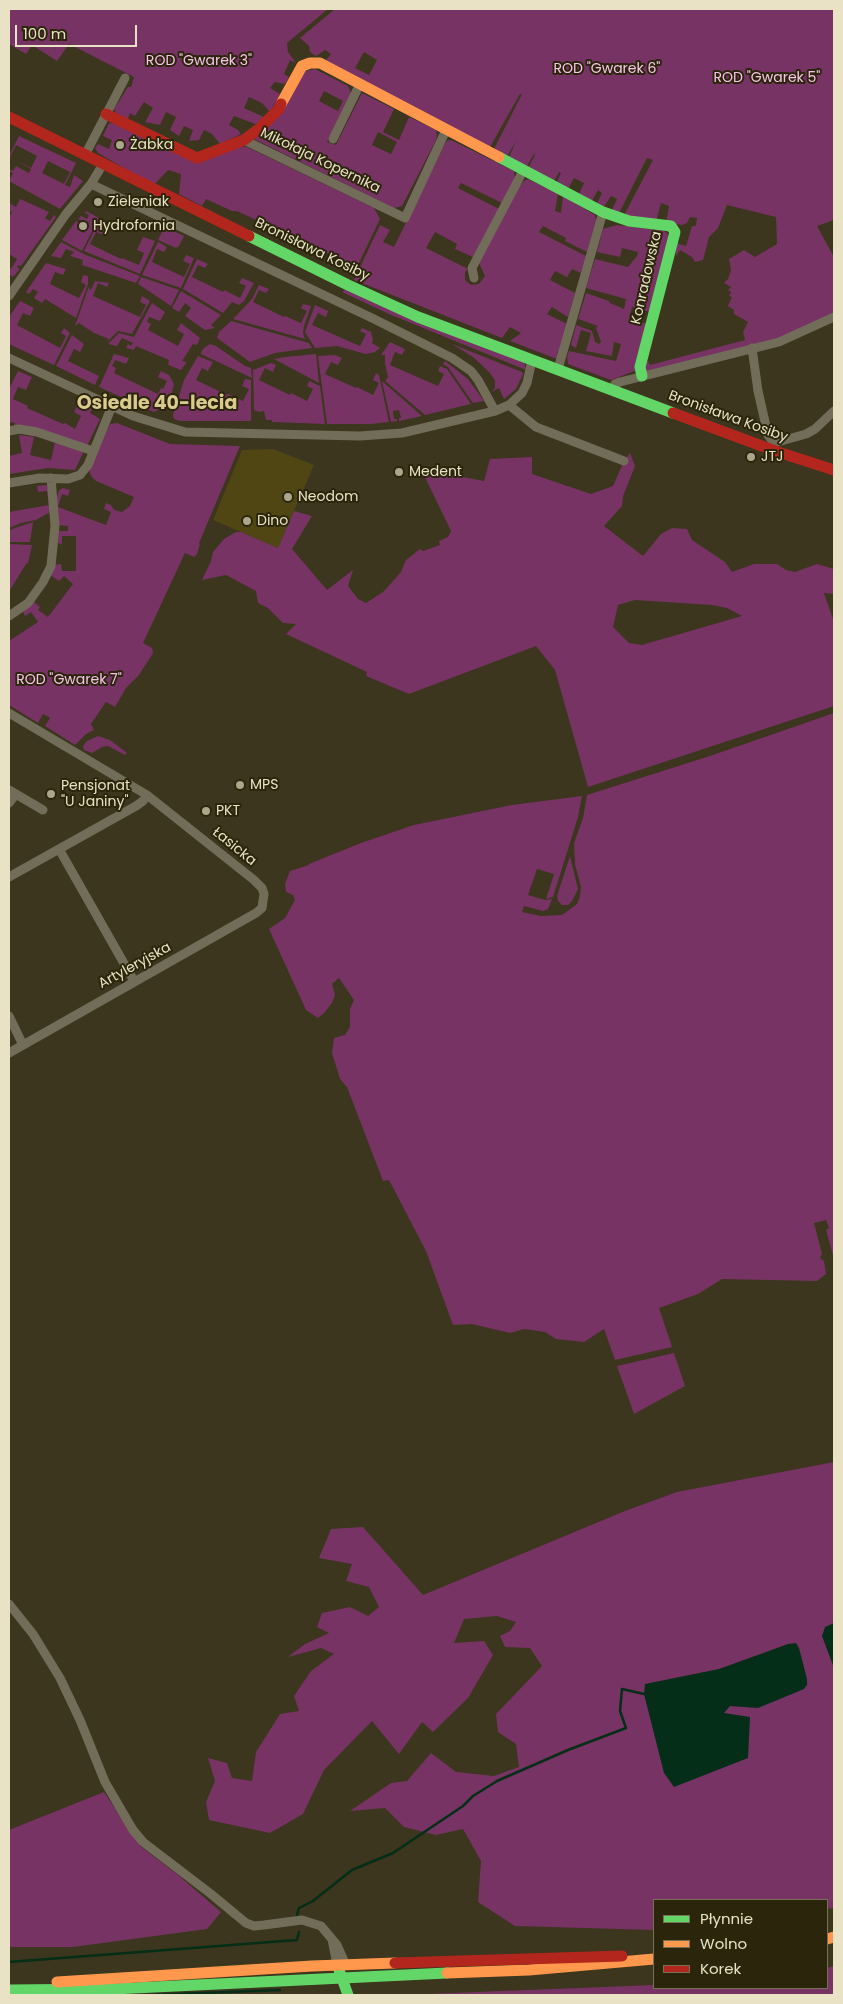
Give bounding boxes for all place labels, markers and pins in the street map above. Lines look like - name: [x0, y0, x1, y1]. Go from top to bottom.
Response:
- place label: Żabka: [130, 137, 173, 153]
- marker: Żabka: [114, 139, 126, 151]
- place label: Zieleniak: [108, 194, 169, 210]
- marker: Zieleniak: [92, 196, 104, 208]
- place label: Hydrofornia: [93, 218, 175, 234]
- marker: Hydrofornia: [77, 220, 89, 232]
- place label: JTJ: [761, 449, 783, 465]
- marker: JTJ: [745, 451, 757, 463]
- place label: Medent: [409, 464, 462, 480]
- marker: Medent: [393, 466, 405, 478]
- place label: Neodom: [298, 489, 358, 505]
- marker: Neodom: [282, 491, 294, 503]
- place label: Dino: [257, 513, 288, 529]
- marker: Dino: [241, 515, 253, 527]
- place label: MPS: [250, 777, 278, 793]
- place label: Pensjonat "U Janiny": [61, 778, 130, 810]
- marker: MPS: [234, 779, 246, 791]
- marker: Pensjonat "U Janiny": [45, 788, 57, 800]
- place label: PKT: [216, 803, 240, 819]
- marker: PKT: [200, 805, 212, 817]

